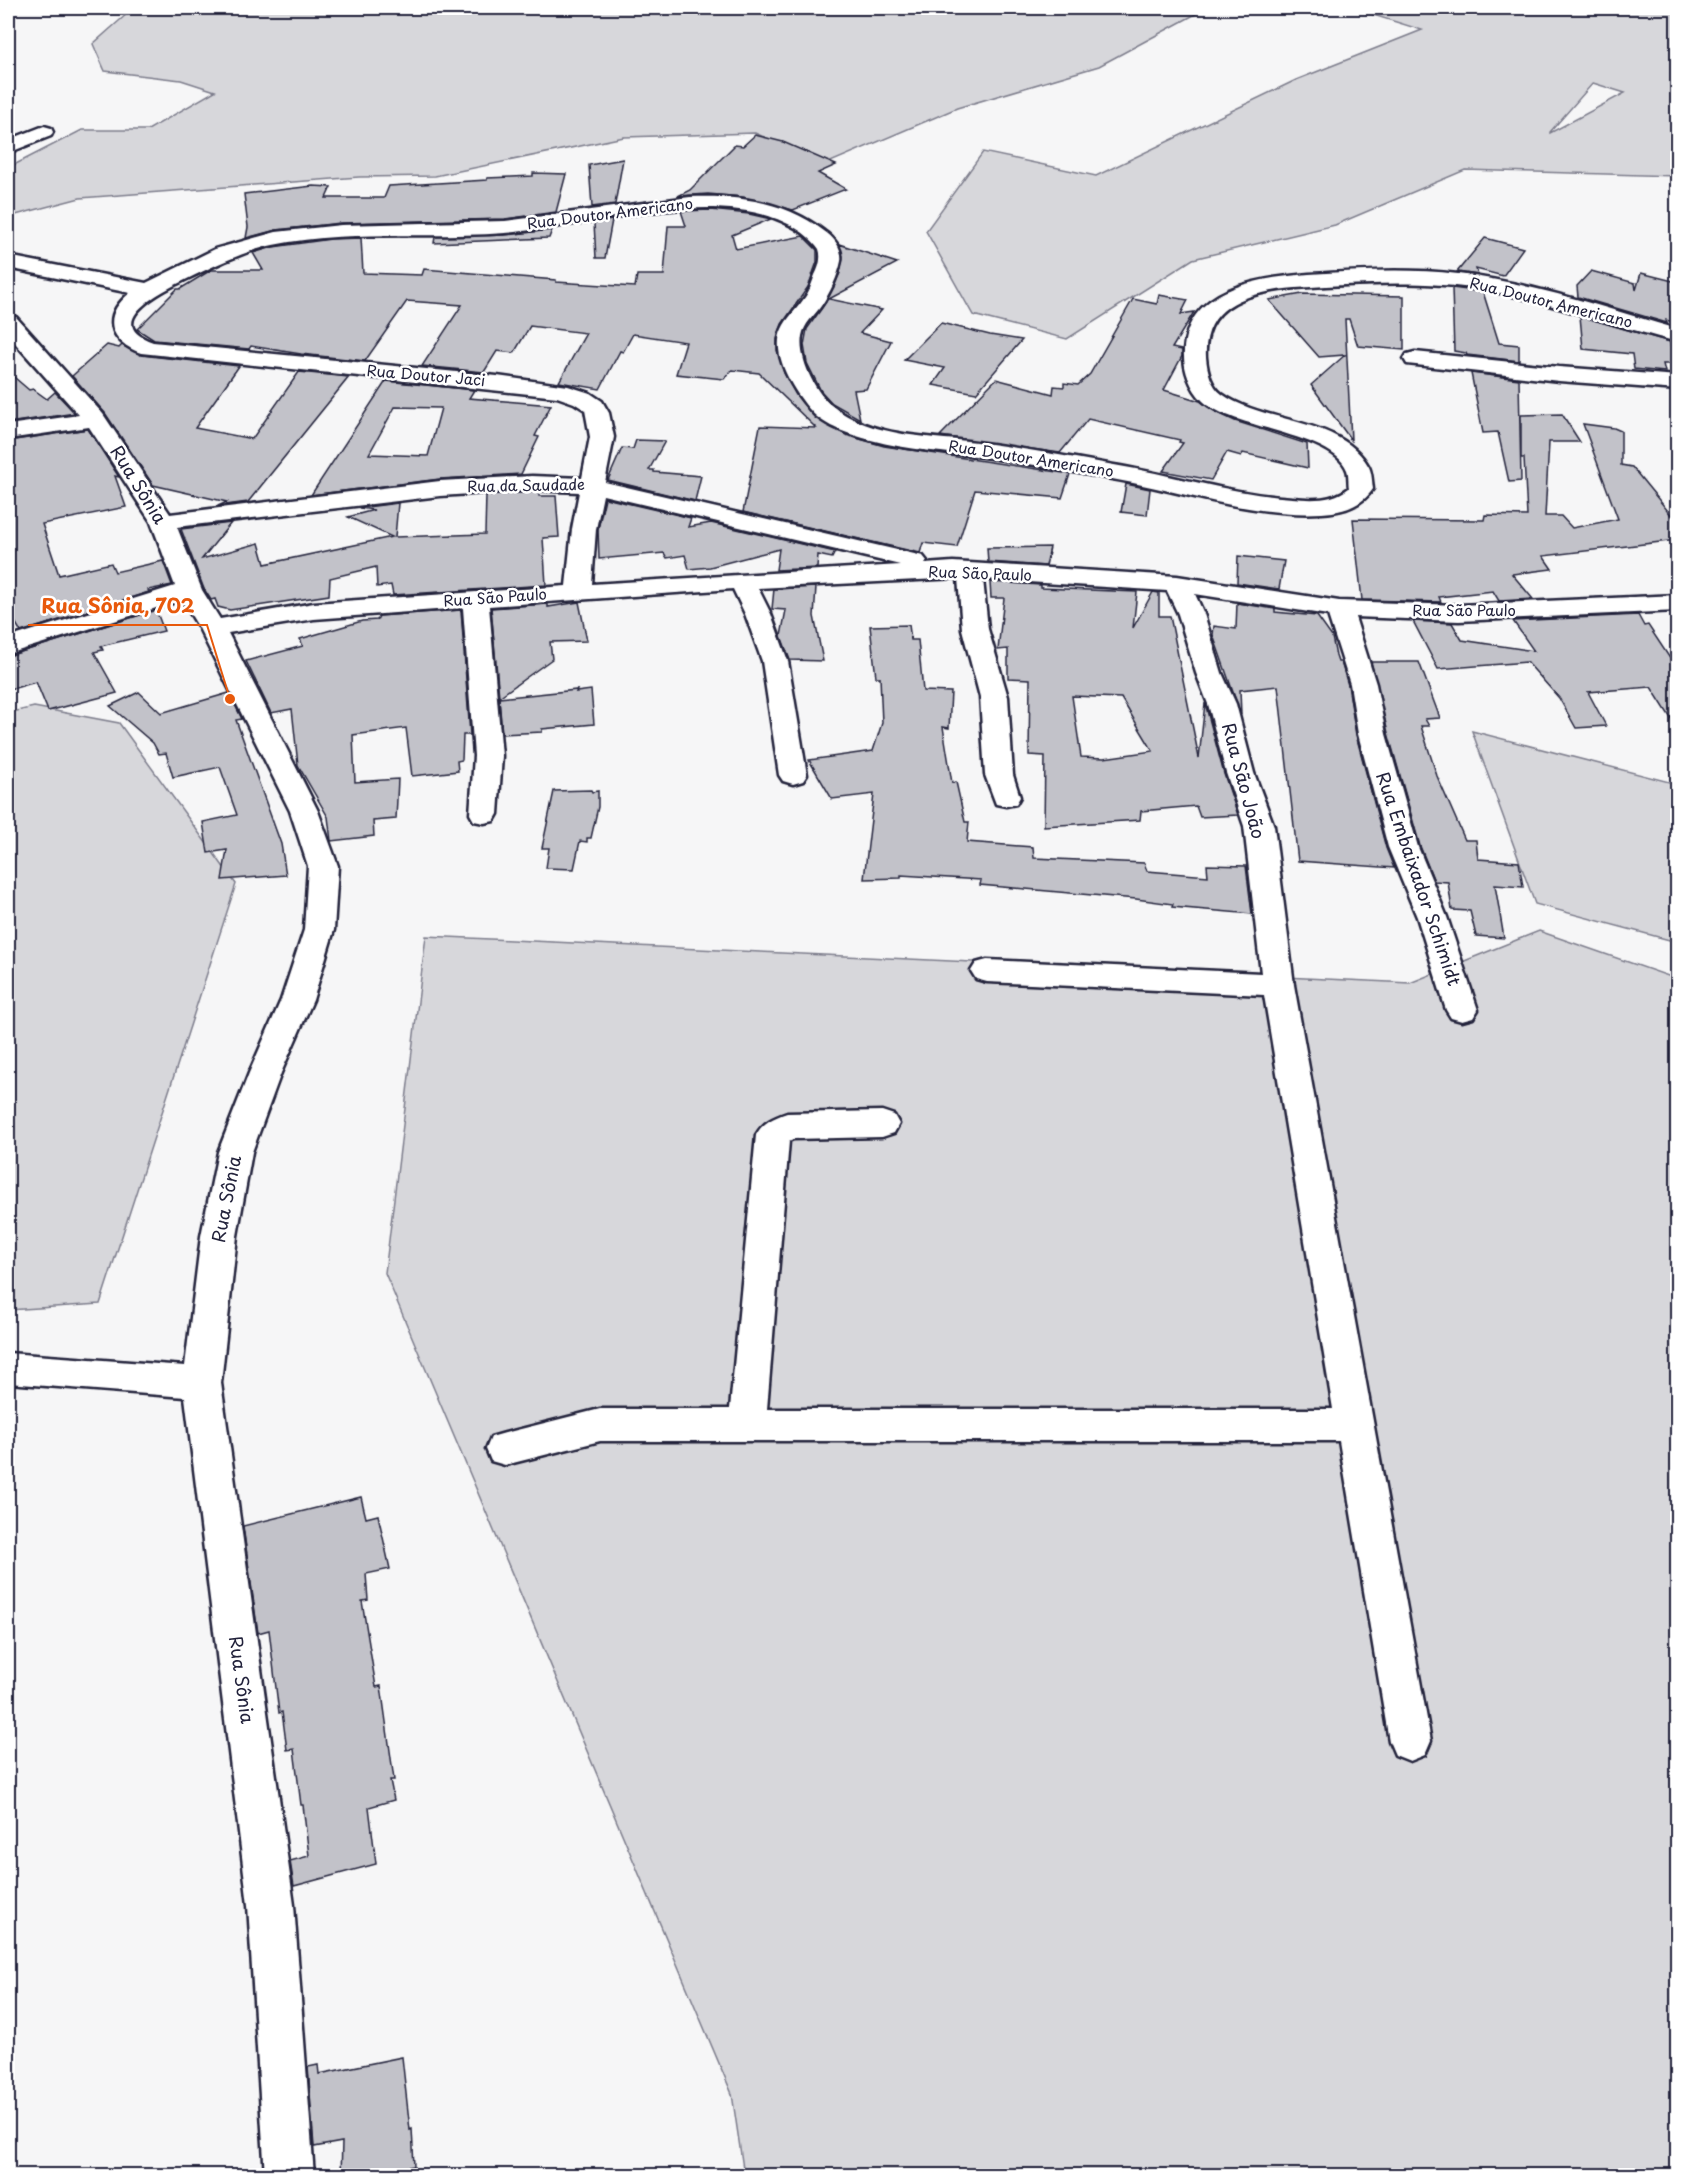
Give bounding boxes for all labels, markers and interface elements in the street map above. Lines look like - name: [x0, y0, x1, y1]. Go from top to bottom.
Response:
- street label: Rua Doutor Americano: [526, 191, 694, 234]
- street label: Rua Doutor Americano: [1468, 270, 1635, 333]
- street label: Rua Doutor Jaci: [366, 358, 486, 391]
- street label: Rua Doutor Americano: [947, 433, 1116, 482]
- street label: Rua Sônia: [104, 440, 174, 529]
- street label: Rua da Saudade: [467, 472, 585, 497]
- street label: Rua São Paulo: [928, 559, 1032, 586]
- street label: Rua São Paulo: [442, 581, 547, 612]
- callout: Rua Sônia, 702: [28, 587, 207, 625]
- text: Rua Sônia, 702: [41, 590, 195, 620]
- street label: Rua São Paulo: [1412, 598, 1516, 621]
- street label: Rua São João: [1216, 720, 1273, 842]
- street label: Rua Embaixador Schimidt: [1370, 768, 1469, 989]
- street label: Rua Sônia: [204, 1153, 247, 1245]
- street label: Rua Sônia: [223, 1634, 262, 1725]

